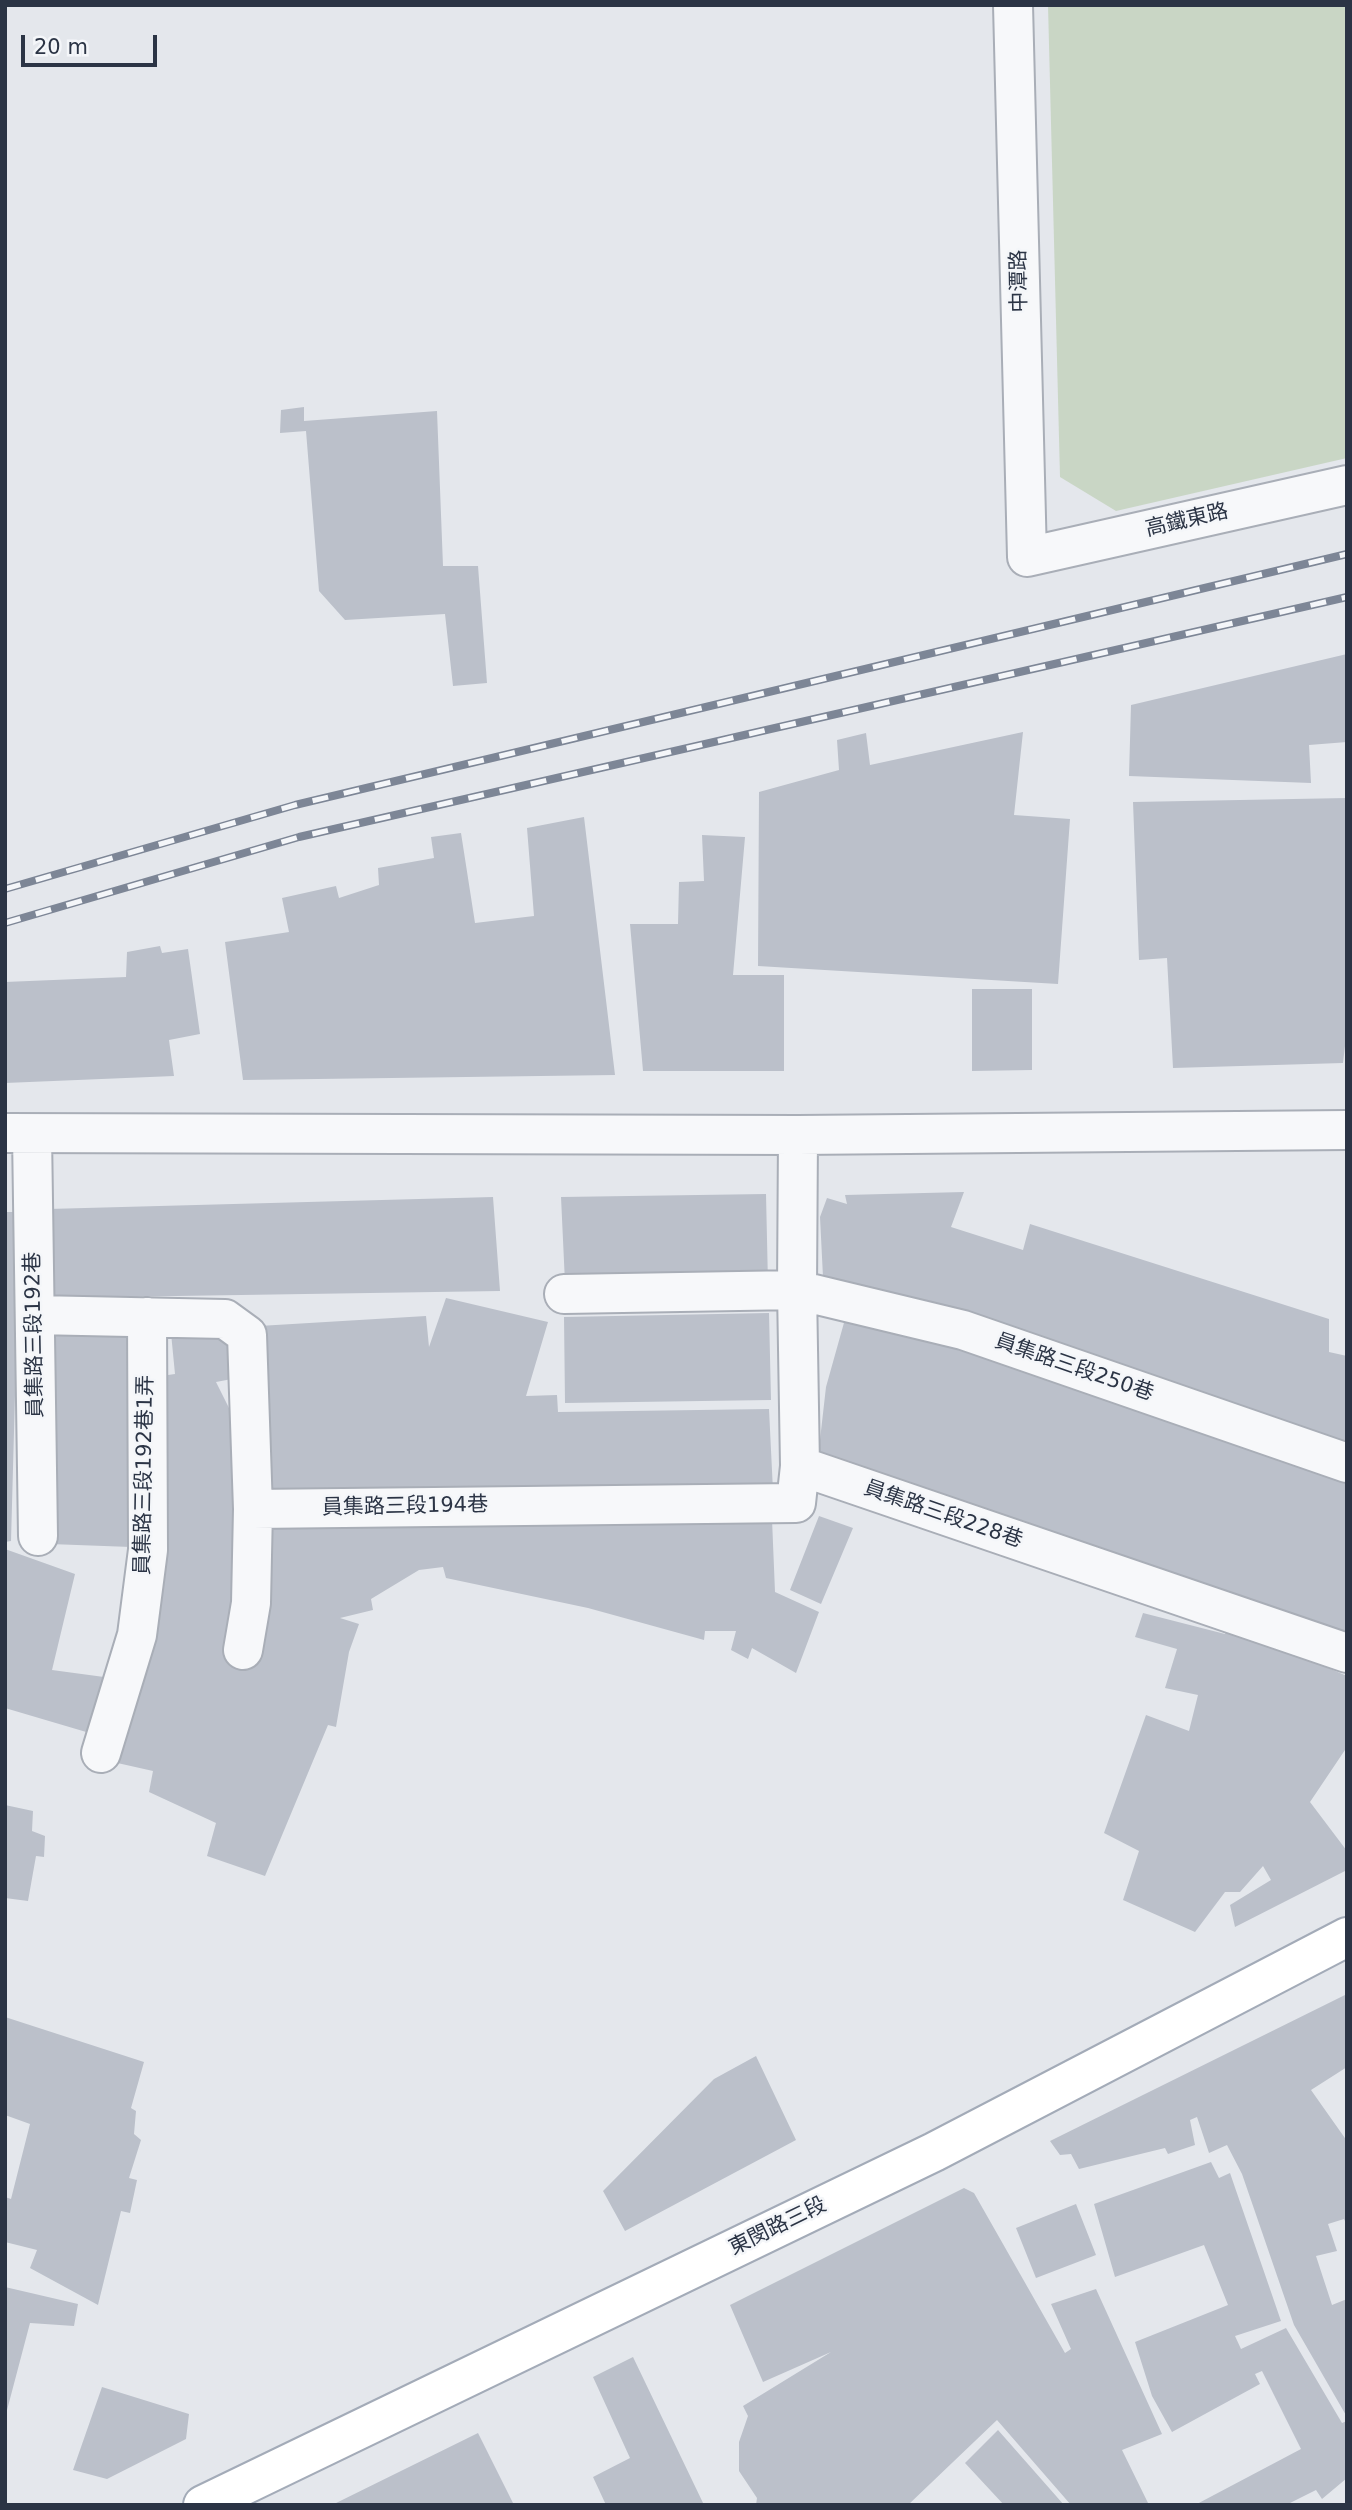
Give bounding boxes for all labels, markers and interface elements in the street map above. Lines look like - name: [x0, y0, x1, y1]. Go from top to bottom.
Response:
- scale bar: [24, 21, 161, 65]
- text: 20 m: [34, 35, 88, 59]
- street label: 中潭路: [1007, 249, 1033, 313]
- street label: 高鐵東路: [1143, 499, 1231, 543]
- street label: 員集路三段192巷: [21, 1252, 49, 1418]
- street label: 員集路三段250巷: [991, 1329, 1157, 1407]
- street label: 員集路三段192巷1弄: [131, 1375, 159, 1575]
- street label: 員集路三段228巷: [860, 1476, 1026, 1554]
- street label: 員集路三段194巷: [322, 1493, 488, 1521]
- street label: 東閔路三段: [725, 2193, 831, 2261]

